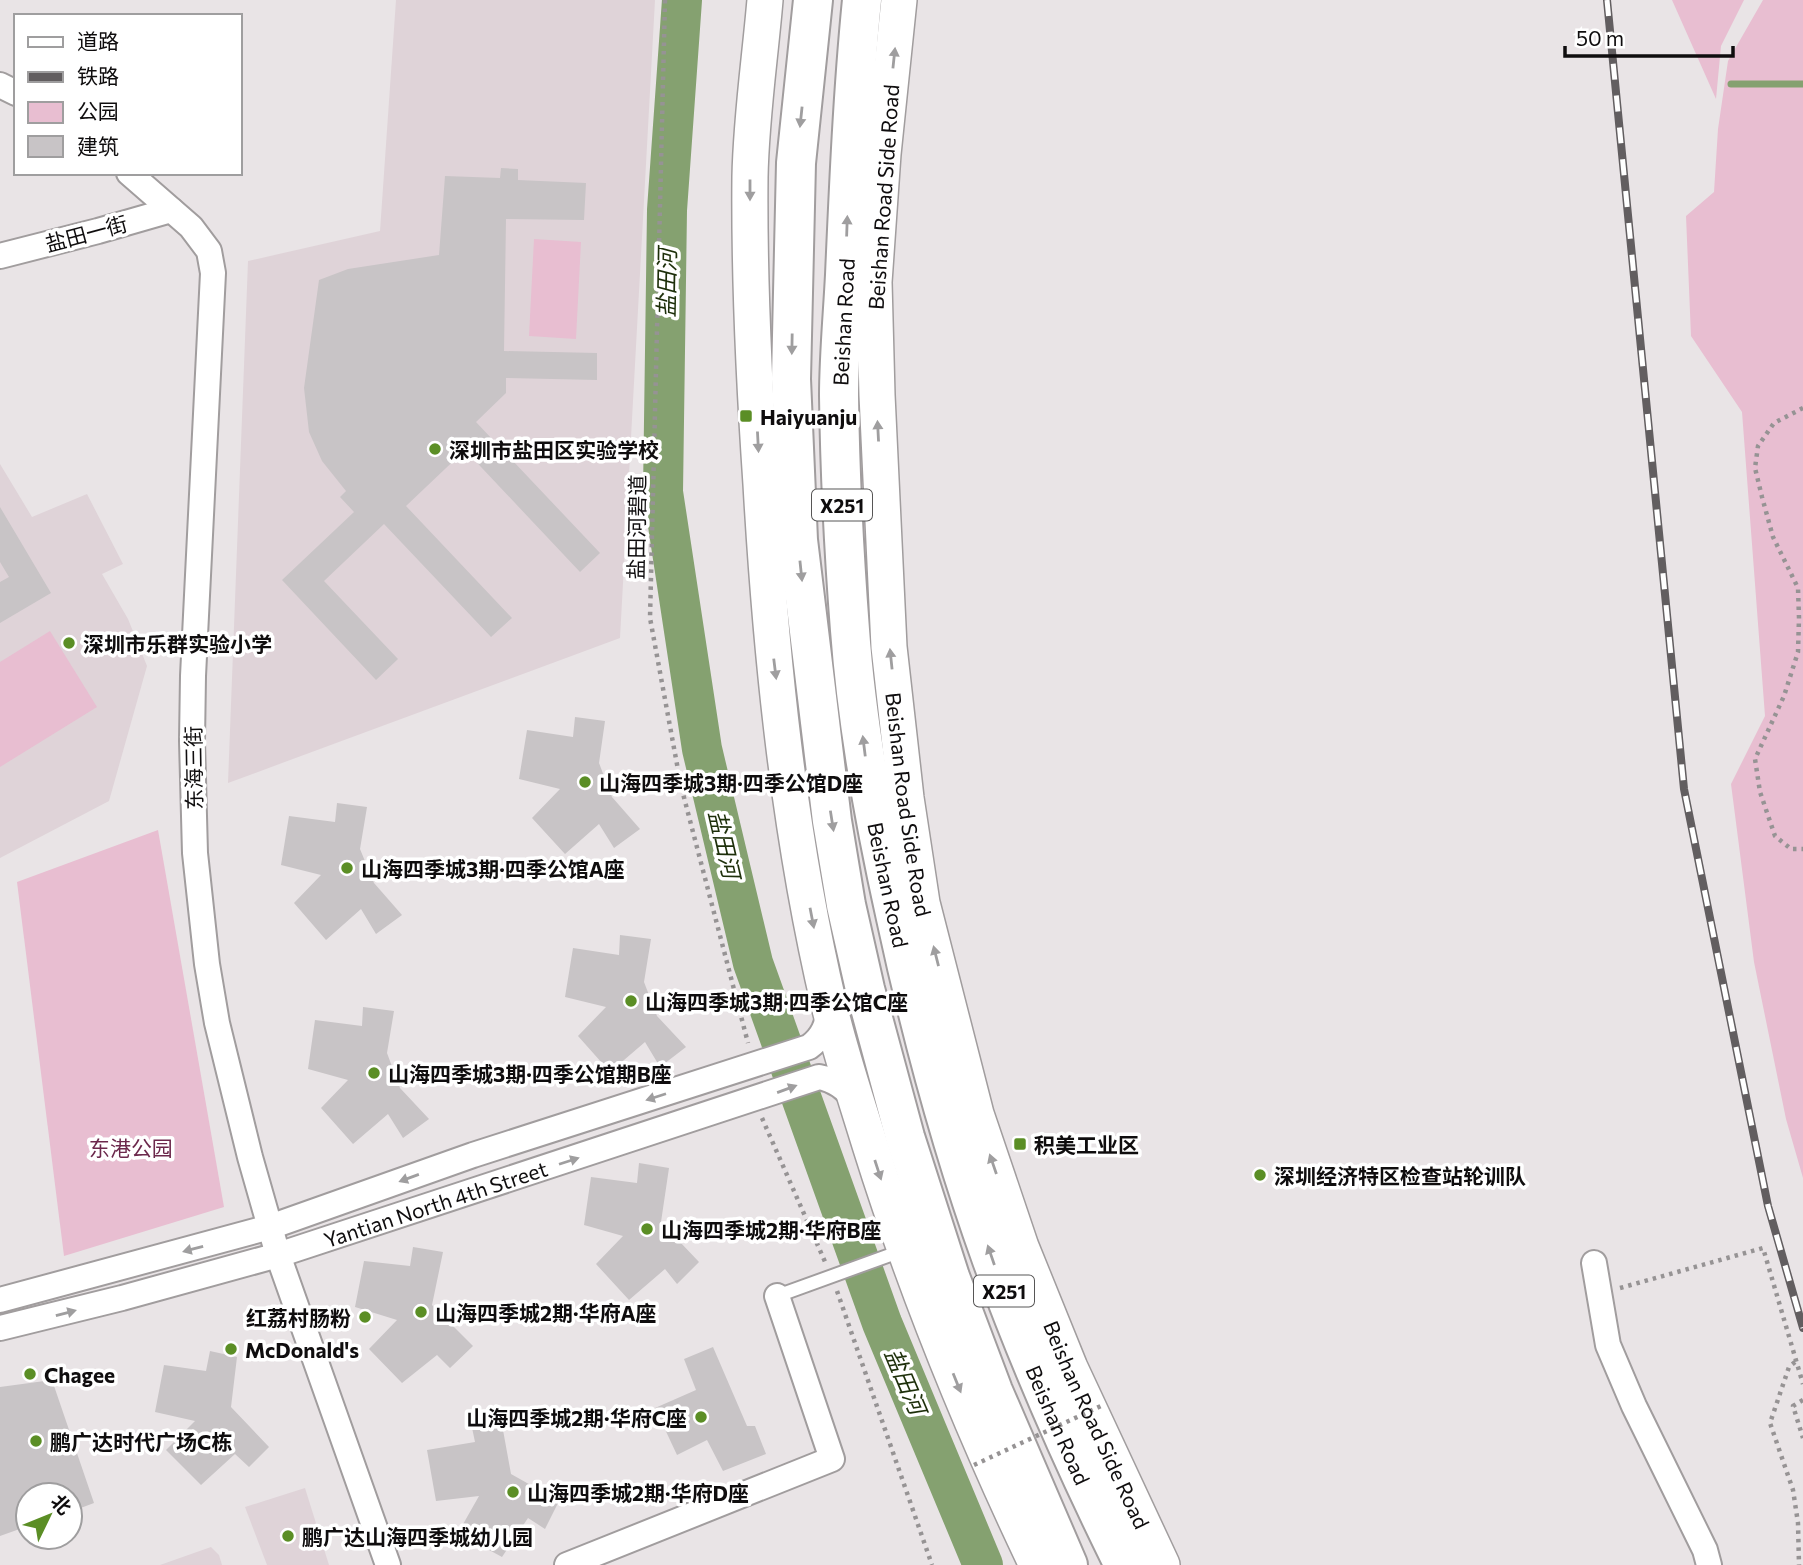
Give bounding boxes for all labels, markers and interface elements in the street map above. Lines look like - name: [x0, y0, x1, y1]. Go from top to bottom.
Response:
- legend: [14, 14, 242, 175]
- scale bar: [1565, 14, 1733, 58]
- text: 50 m: [1576, 25, 1624, 50]
- text: 道路: [77, 28, 119, 53]
- one-way arrow: [888, 47, 899, 69]
- text: 铁路: [77, 63, 119, 88]
- street label: Beishan Road Side Road: [863, 84, 903, 310]
- text: 公园: [77, 98, 119, 123]
- one-way arrow: [795, 106, 806, 128]
- text: 建筑: [77, 133, 119, 158]
- one-way arrow: [745, 179, 756, 201]
- street label: 盐田一街: [42, 210, 130, 256]
- one-way arrow: [841, 215, 852, 237]
- water label: 盐田河: [651, 244, 681, 318]
- street label: Beishan Road: [827, 258, 859, 386]
- one-way arrow: [786, 333, 798, 355]
- place label: Haiyuanju: [760, 404, 857, 429]
- marker: Haiyuanju: [738, 408, 754, 424]
- one-way arrow: [873, 420, 884, 442]
- one-way arrow: [753, 431, 764, 453]
- place label: 深圳市盐田区实验学校: [449, 437, 659, 462]
- marker: 深圳市盐田区实验学校: [427, 441, 443, 457]
- street label: 盐田河碧道: [623, 474, 649, 580]
- road number: X251: [812, 490, 872, 520]
- one-way arrow: [796, 560, 807, 582]
- place label: 深圳市乐群实验小学: [83, 631, 272, 656]
- marker: 深圳市乐群实验小学: [61, 635, 77, 651]
- one-way arrow: [885, 647, 896, 669]
- one-way arrow: [770, 658, 781, 680]
- street label: Beishan Road Side Road: [883, 689, 939, 917]
- street label: 东海三街: [180, 726, 206, 810]
- one-way arrow: [858, 735, 869, 757]
- place label: 山海四季城3期·四季公馆D座: [599, 770, 863, 795]
- marker: 山海四季城3期·四季公馆D座: [577, 774, 593, 790]
- water label: 盐田河: [704, 807, 747, 885]
- one-way arrow: [827, 810, 838, 832]
- street label: Beishan Road: [863, 820, 915, 950]
- place label: 山海四季城3期·四季公馆A座: [361, 856, 625, 881]
- marker: 山海四季城3期·四季公馆A座: [339, 860, 355, 876]
- one-way arrow: [807, 907, 818, 929]
- one-way arrow: [930, 945, 941, 967]
- place label: 山海四季城3期·四季公馆C座: [645, 989, 908, 1014]
- marker: 山海四季城3期·四季公馆C座: [623, 993, 639, 1009]
- place label: 山海四季城3期·四季公馆期B座: [388, 1061, 672, 1086]
- marker: 山海四季城3期·四季公馆期B座: [366, 1065, 382, 1081]
- one-way arrow: [776, 1083, 797, 1094]
- one-way arrow: [645, 1092, 666, 1103]
- place label: 积美工业区: [1034, 1132, 1139, 1157]
- park label: 东港公园: [89, 1135, 173, 1160]
- marker: 积美工业区: [1012, 1136, 1028, 1152]
- one-way arrow: [987, 1153, 998, 1174]
- street label: Yantian North 4th Street: [320, 1155, 550, 1252]
- one-way arrow: [559, 1155, 580, 1165]
- one-way arrow: [873, 1159, 884, 1180]
- place label: 深圳经济特区检查站轮训队: [1274, 1163, 1526, 1188]
- marker: 深圳经济特区检查站轮训队: [1252, 1167, 1268, 1183]
- one-way arrow: [398, 1173, 419, 1184]
- place label: 山海四季城2期·华府B座: [661, 1217, 881, 1242]
- marker: 山海四季城2期·华府B座: [639, 1221, 655, 1237]
- one-way arrow: [182, 1244, 203, 1254]
- one-way arrow: [985, 1244, 996, 1265]
- road number: X251: [974, 1275, 1034, 1306]
- place label: 山海四季城2期·华府A座: [435, 1300, 657, 1325]
- marker: 山海四季城2期·华府A座: [413, 1304, 429, 1320]
- place label: 红荔村肠粉: [246, 1305, 351, 1330]
- one-way arrow: [56, 1307, 78, 1318]
- marker: 红荔村肠粉: [357, 1309, 373, 1325]
- street label: Beishan Road Side Road: [1041, 1316, 1155, 1532]
- place label: McDonald's: [245, 1337, 359, 1362]
- marker: McDonald's: [223, 1341, 239, 1357]
- water label: 盐田河: [880, 1344, 934, 1422]
- street label: Beishan Road: [1022, 1361, 1096, 1489]
- place label: Chagee: [44, 1362, 115, 1387]
- marker: Chagee: [22, 1366, 38, 1382]
- one-way arrow: [951, 1373, 962, 1394]
- place label: 山海四季城2期·华府C座: [466, 1405, 687, 1430]
- marker: 山海四季城2期·华府C座: [693, 1409, 709, 1425]
- place label: 鹏广达时代广场C栋: [50, 1429, 232, 1454]
- marker: 鹏广达时代广场C栋: [28, 1433, 44, 1449]
- place label: 山海四季城2期·华府D座: [527, 1480, 749, 1505]
- north arrow: [14, 1481, 84, 1551]
- marker: 山海四季城2期·华府D座: [505, 1484, 521, 1500]
- text: 北: [47, 1489, 77, 1519]
- place label: 鹏广达山海四季城幼儿园: [302, 1524, 533, 1549]
- marker: 鹏广达山海四季城幼儿园: [280, 1528, 296, 1544]

